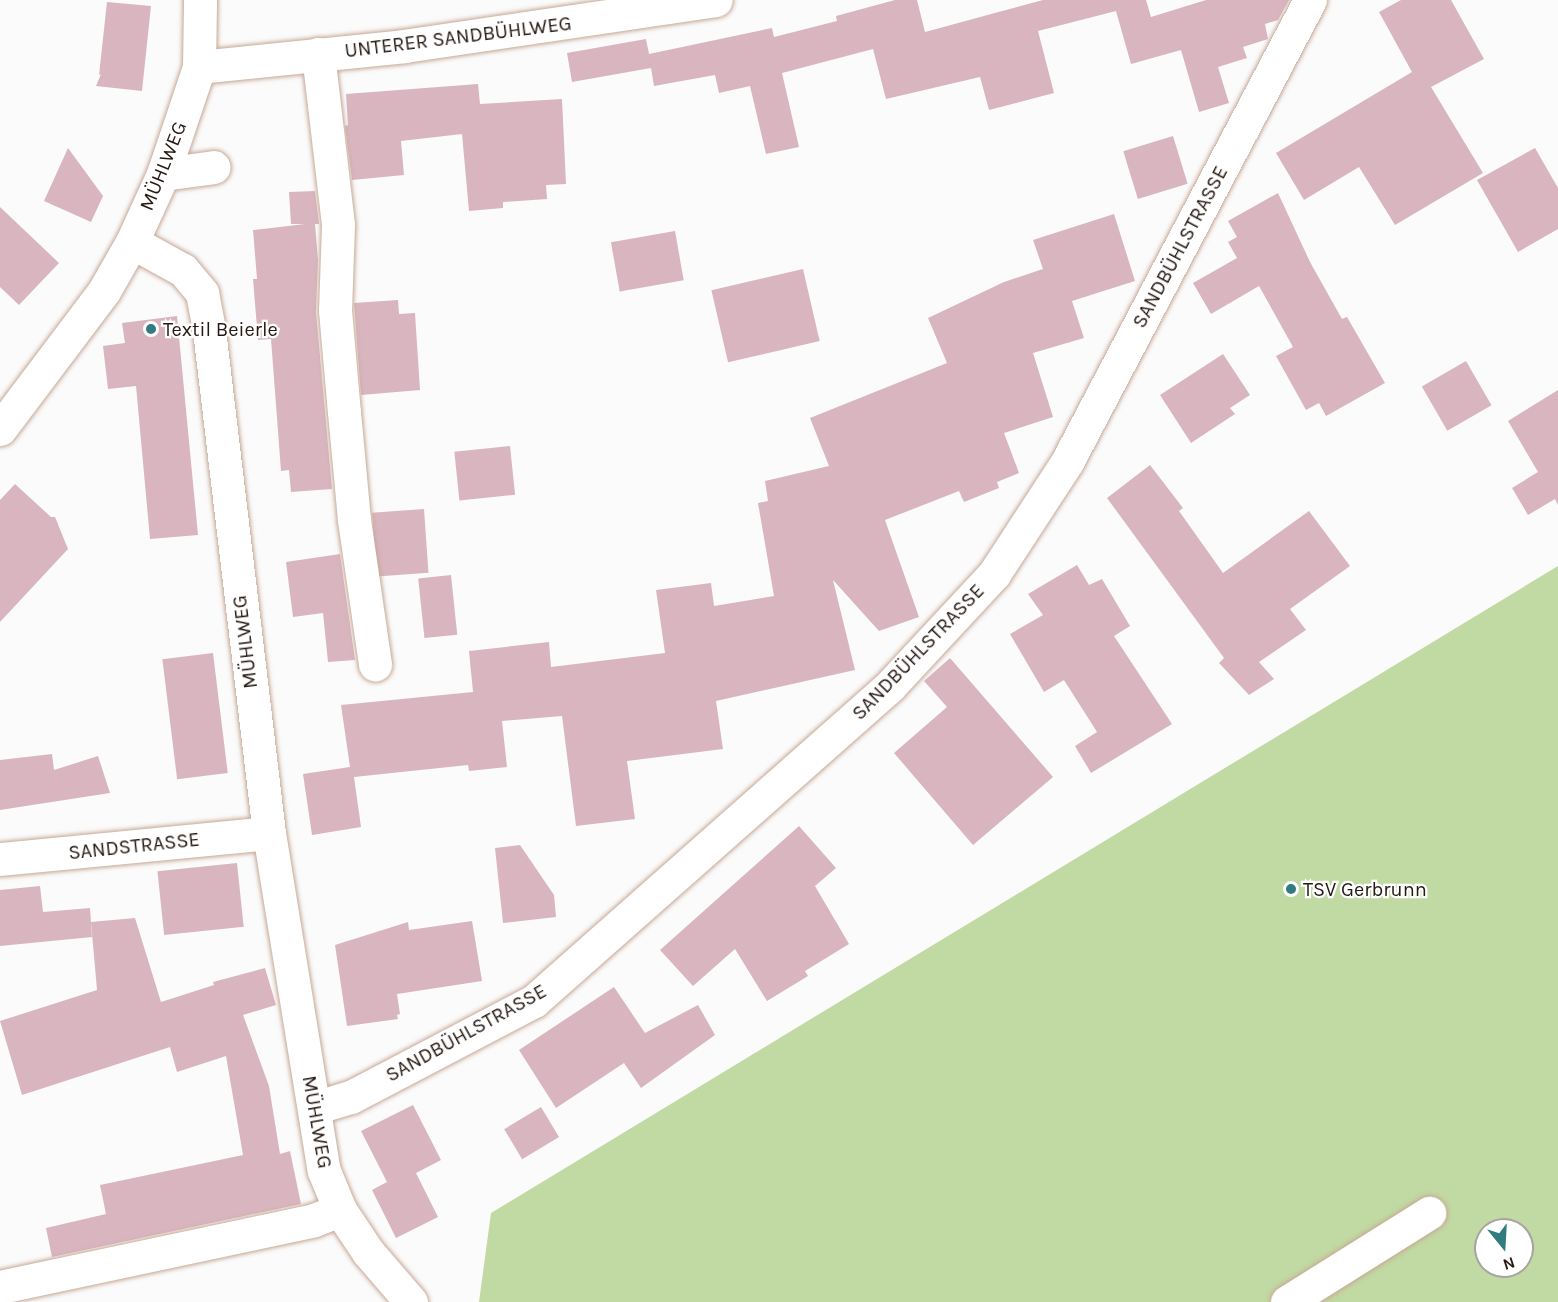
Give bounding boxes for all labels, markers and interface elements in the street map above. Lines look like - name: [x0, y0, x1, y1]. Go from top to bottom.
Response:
- street label: UNTERER SANDBÜHLWEG: [343, 11, 573, 63]
- street label: MÜHLWEG: [134, 118, 192, 214]
- street label: SANDBÜHLSTRASSE: [1127, 162, 1233, 332]
- place label: Textil Beierle: [163, 317, 278, 341]
- marker: Textil Beierle: [144, 322, 158, 336]
- street label: SANDBÜHLSTRASSE: [847, 579, 989, 725]
- street label: MÜHLWEG: [227, 594, 263, 690]
- street label: SANDSTRASSE: [67, 827, 201, 865]
- place label: TSV Gerbrunn: [1303, 877, 1427, 901]
- marker: TSV Gerbrunn: [1284, 882, 1298, 896]
- street label: SANDBÜHLSTRASSE: [381, 979, 551, 1087]
- street label: MÜHLWEG: [297, 1074, 337, 1170]
- north arrow: [1474, 1218, 1534, 1278]
- text: N: [1501, 1253, 1518, 1274]

